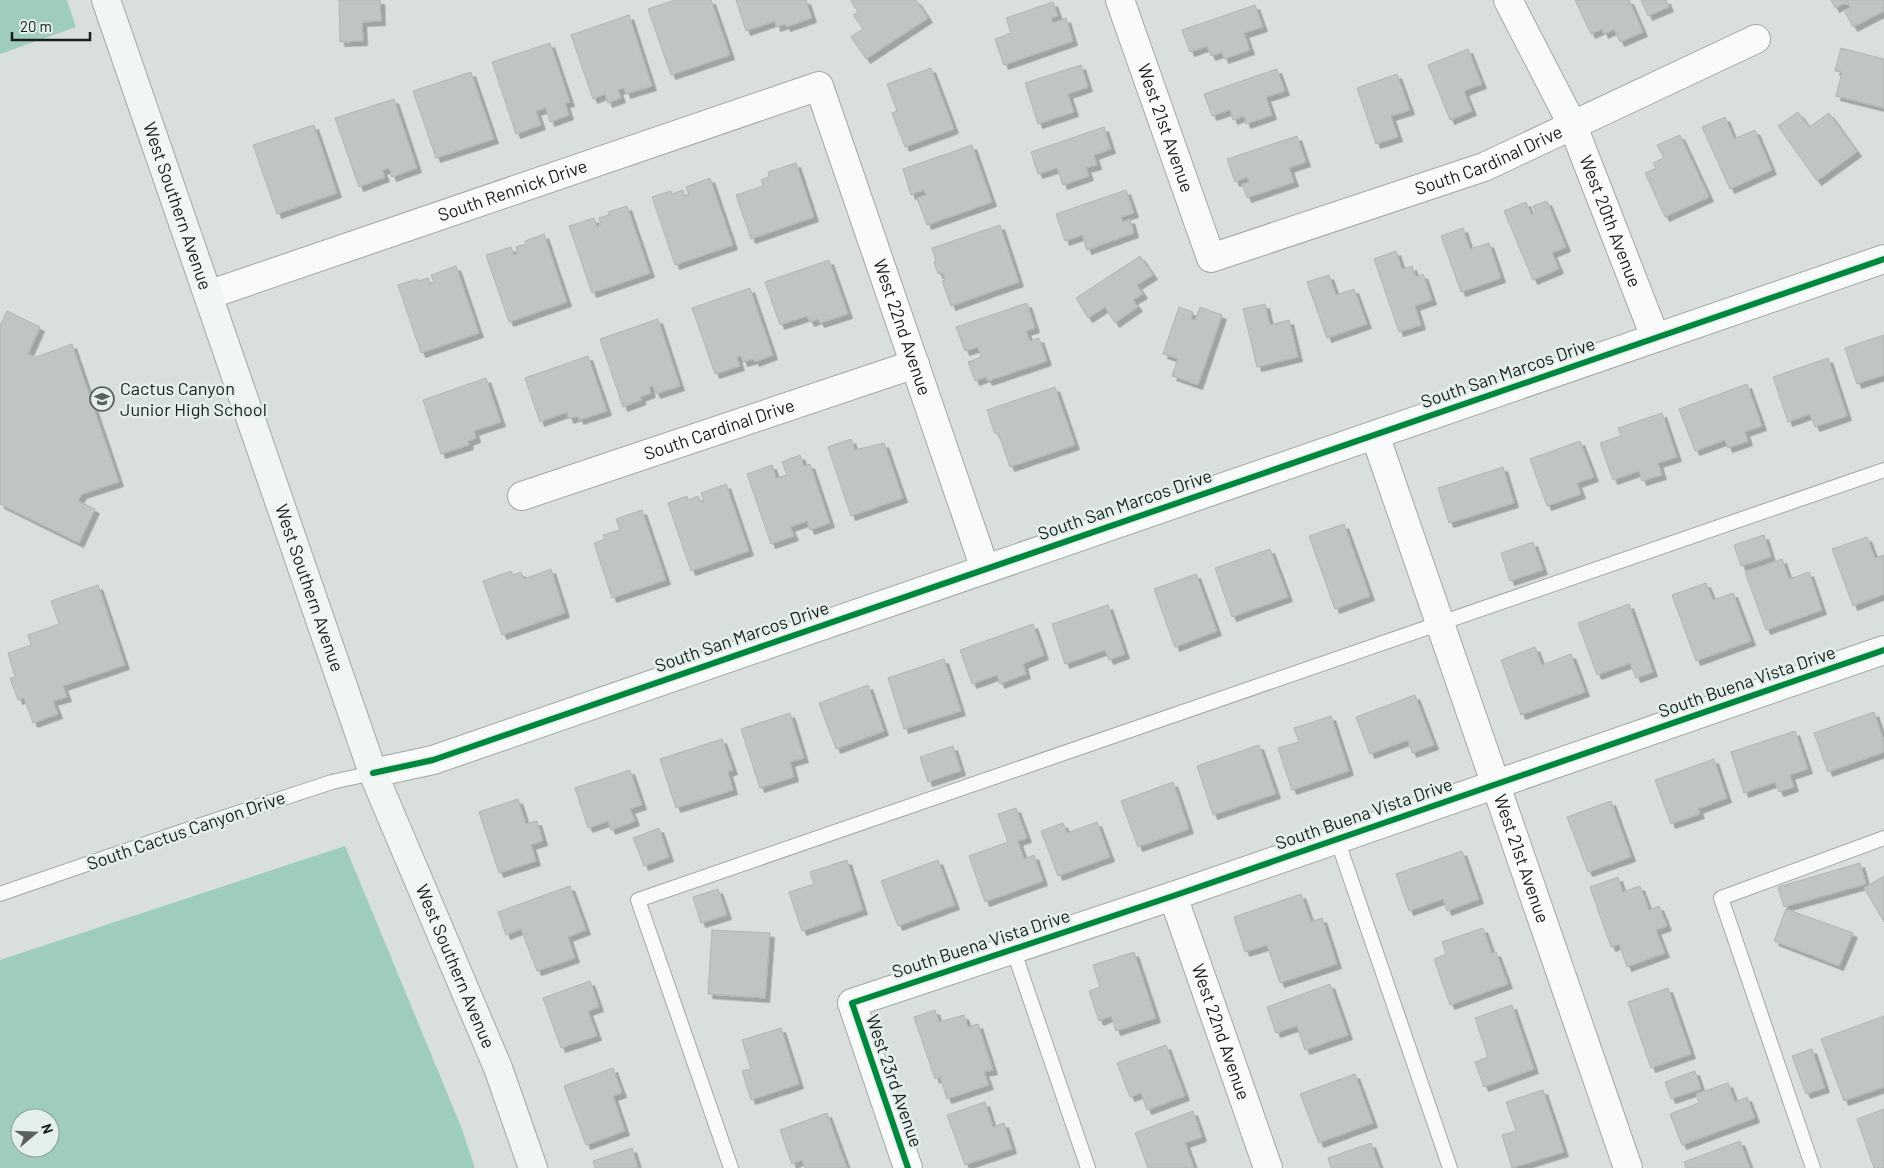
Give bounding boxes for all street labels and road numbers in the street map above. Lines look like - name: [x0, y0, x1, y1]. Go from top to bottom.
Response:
- street label: West 21st Avenue: [1133, 61, 1199, 195]
- street label: West Southern Avenue: [139, 119, 217, 293]
- street label: South Cardinal Drive: [1412, 120, 1566, 199]
- street label: West 20th Avenue: [1575, 152, 1647, 290]
- street label: South Rennick Drive: [435, 154, 590, 226]
- street label: West 22nd Avenue: [869, 256, 937, 398]
- street label: South San Marcos Drive: [1418, 332, 1598, 412]
- street label: South Cardinal Drive: [641, 393, 797, 464]
- street label: South San Marcos Drive: [1035, 464, 1215, 544]
- street label: West Southern Avenue: [271, 501, 349, 674]
- street label: South San Marcos Drive: [652, 596, 832, 676]
- street label: South Buena Vista Drive: [1655, 640, 1838, 722]
- street label: South Buena Vista Drive: [1272, 772, 1455, 854]
- street label: South Cactus Canyon Drive: [84, 786, 288, 874]
- street label: West 21st Avenue: [1490, 791, 1555, 926]
- street label: West Southern Avenue: [411, 881, 500, 1051]
- street label: South Buena Vista Drive: [889, 904, 1072, 982]
- street label: West 22nd Avenue: [1188, 961, 1255, 1103]
- street label: West 23rd Avenue: [862, 1011, 928, 1150]

